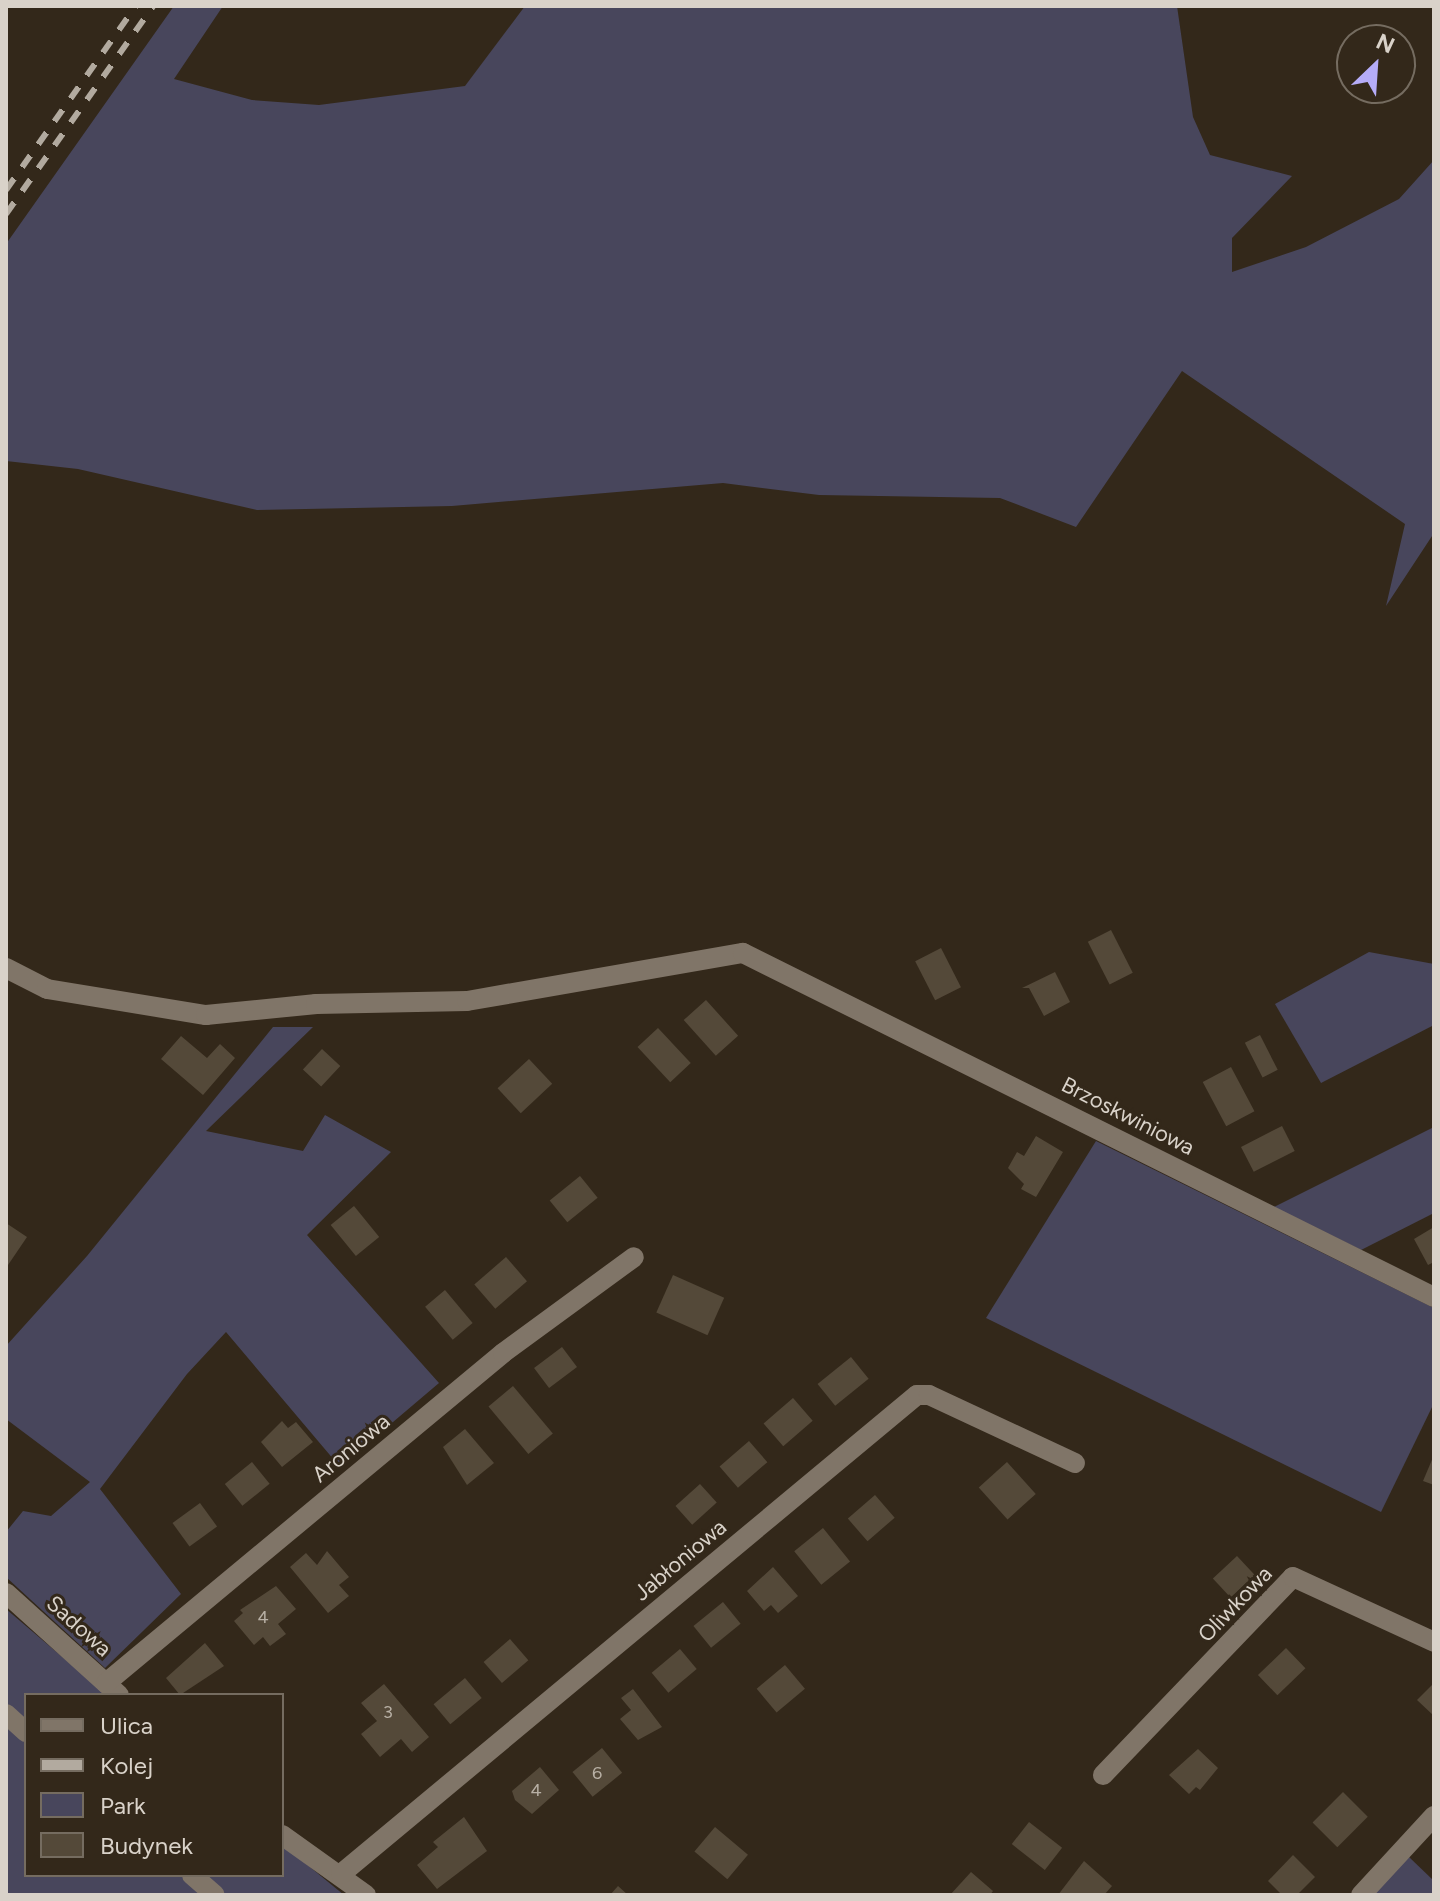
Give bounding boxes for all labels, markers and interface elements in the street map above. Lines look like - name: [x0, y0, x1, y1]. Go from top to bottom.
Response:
- north arrow: [1336, 24, 1416, 104]
- text: N: [1372, 28, 1399, 59]
- street label: Brzoskwiniowa: [1057, 1071, 1199, 1161]
- street label: Aroniowa: [307, 1408, 395, 1488]
- street label: Jabłoniowa: [628, 1514, 732, 1606]
- street label: Oliwkowa: [1192, 1561, 1278, 1647]
- street label: Sadowa: [41, 1590, 117, 1662]
- house number: 4: [257, 1606, 269, 1628]
- legend: [24, 1693, 284, 1877]
- house number: 3: [383, 1701, 393, 1723]
- text: Ulica: [100, 1711, 153, 1740]
- text: Kolej: [100, 1751, 153, 1780]
- house number: 6: [592, 1762, 602, 1784]
- house number: 4: [530, 1779, 542, 1801]
- text: Park: [100, 1791, 146, 1820]
- text: Budynek: [100, 1831, 193, 1860]

